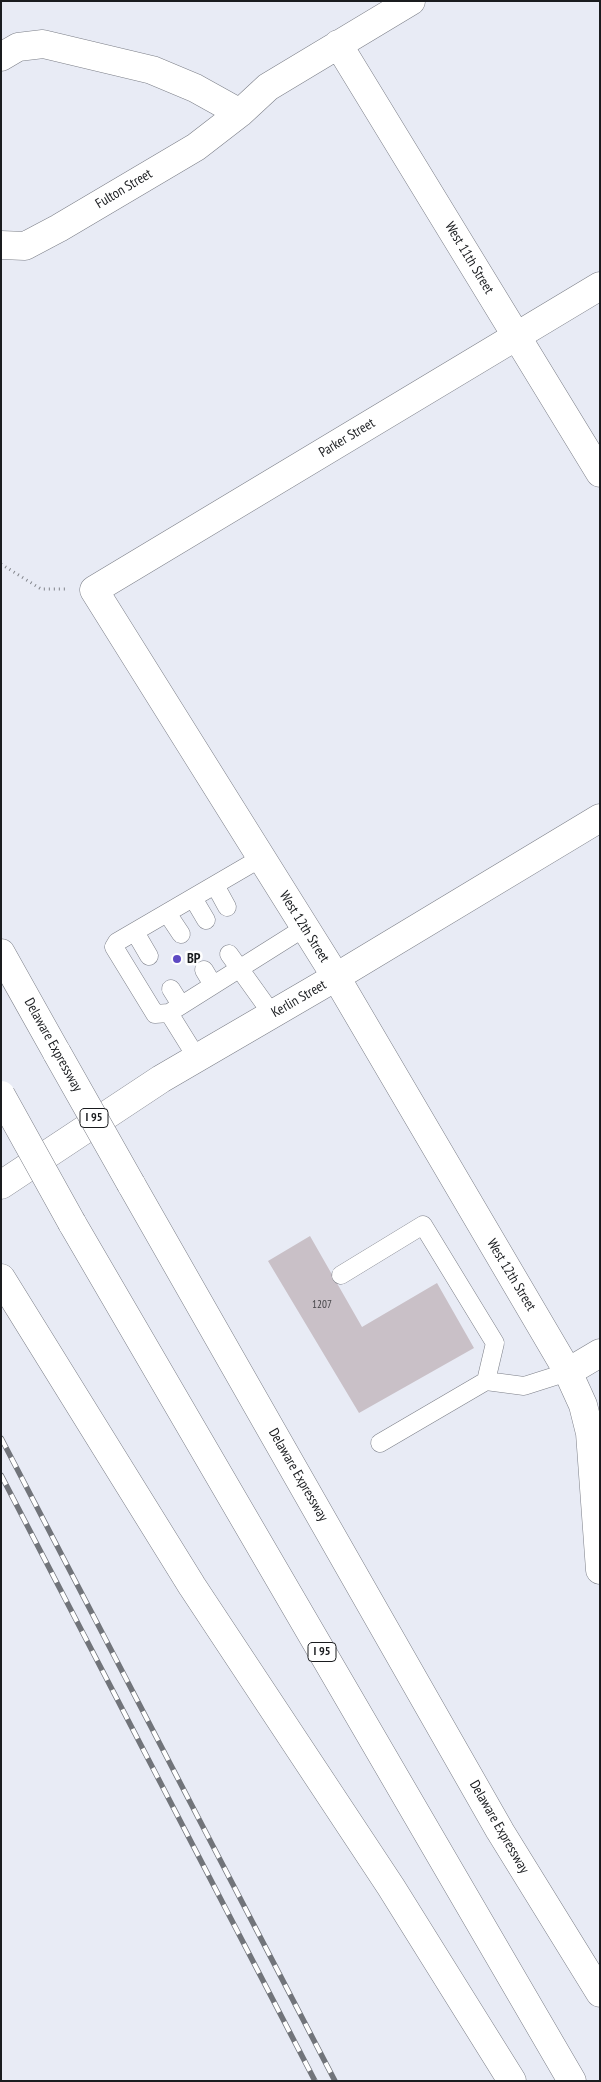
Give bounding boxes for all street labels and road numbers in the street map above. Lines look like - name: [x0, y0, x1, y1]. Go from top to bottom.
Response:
- street label: Fulton Street: [93, 166, 155, 212]
- street label: West 11th Street: [441, 219, 497, 297]
- street label: Parker Street: [316, 415, 378, 461]
- street label: West 12th Street: [275, 888, 333, 966]
- street label: Kerlin Street: [269, 977, 329, 1021]
- street label: Delaware Expressway: [20, 995, 86, 1095]
- road number: I 95: [80, 1108, 108, 1128]
- street label: West 12th Street: [483, 1236, 539, 1314]
- street label: Delaware Expressway: [265, 1426, 331, 1524]
- road number: I 95: [308, 1642, 336, 1661]
- street label: Delaware Expressway: [466, 1778, 532, 1876]

